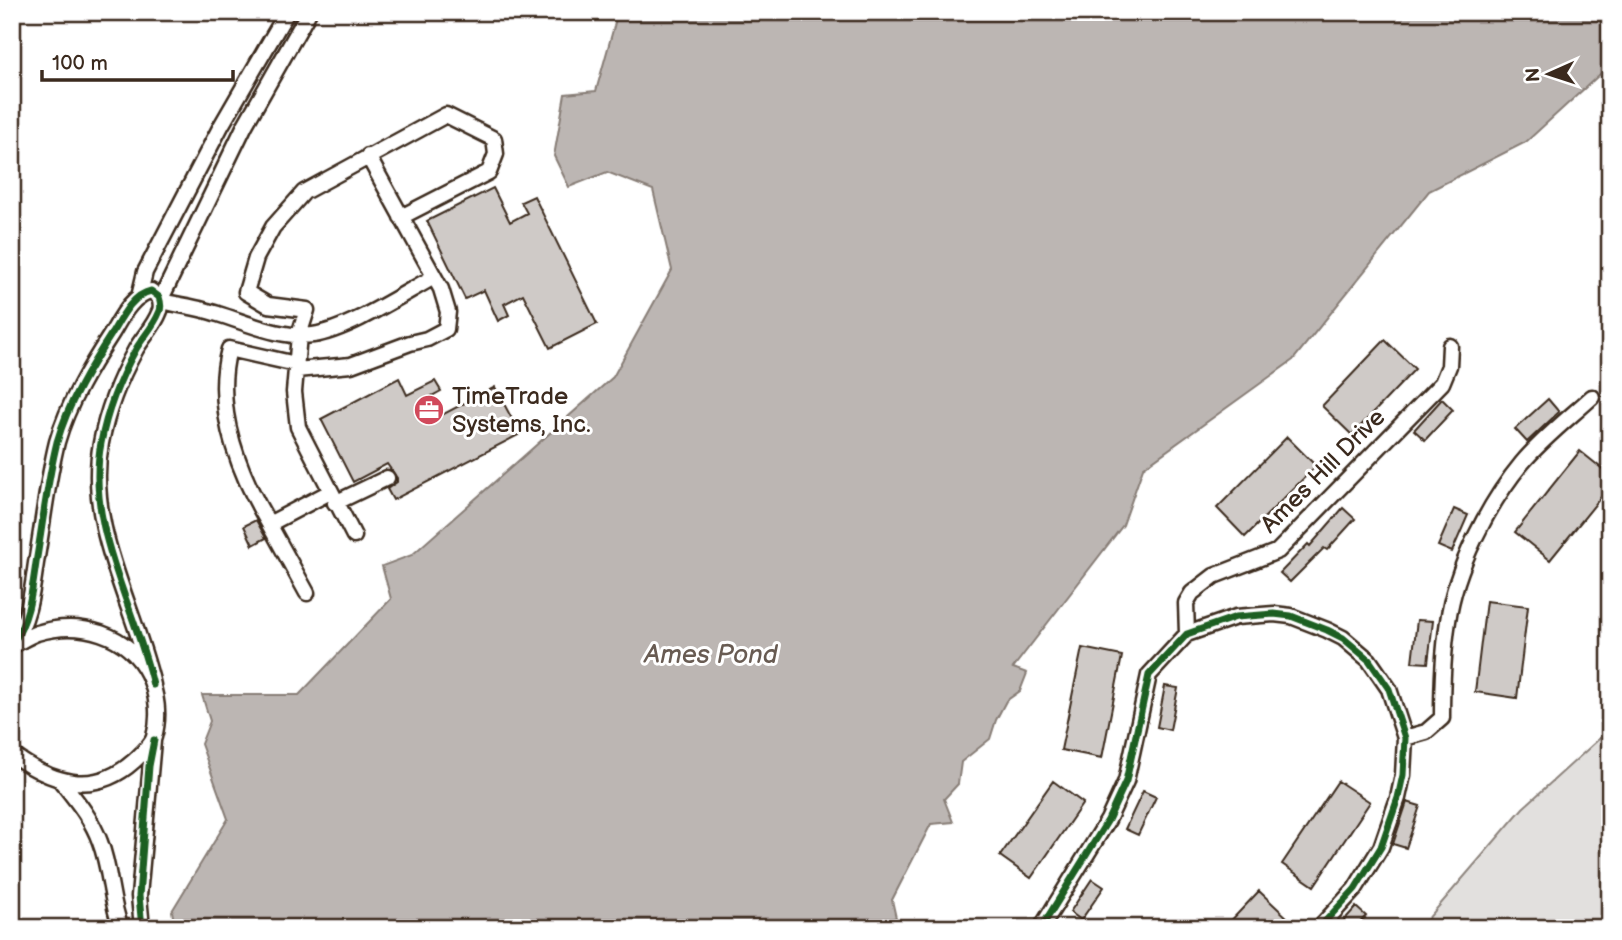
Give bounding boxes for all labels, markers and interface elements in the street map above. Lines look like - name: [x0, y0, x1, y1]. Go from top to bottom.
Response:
- scale bar: [42, 38, 233, 82]
- north arrow: [1514, 38, 1584, 108]
- text: 100 m: [52, 51, 108, 76]
- text: N: [1522, 67, 1545, 83]
- place label: TimeTrade Systems, Inc.: [452, 382, 591, 439]
- office icon: TimeTrade Systems, Inc.: [412, 393, 446, 427]
- street label: Ames Hill Drive: [1255, 403, 1391, 539]
- water label: Ames Pond: [642, 640, 779, 671]

